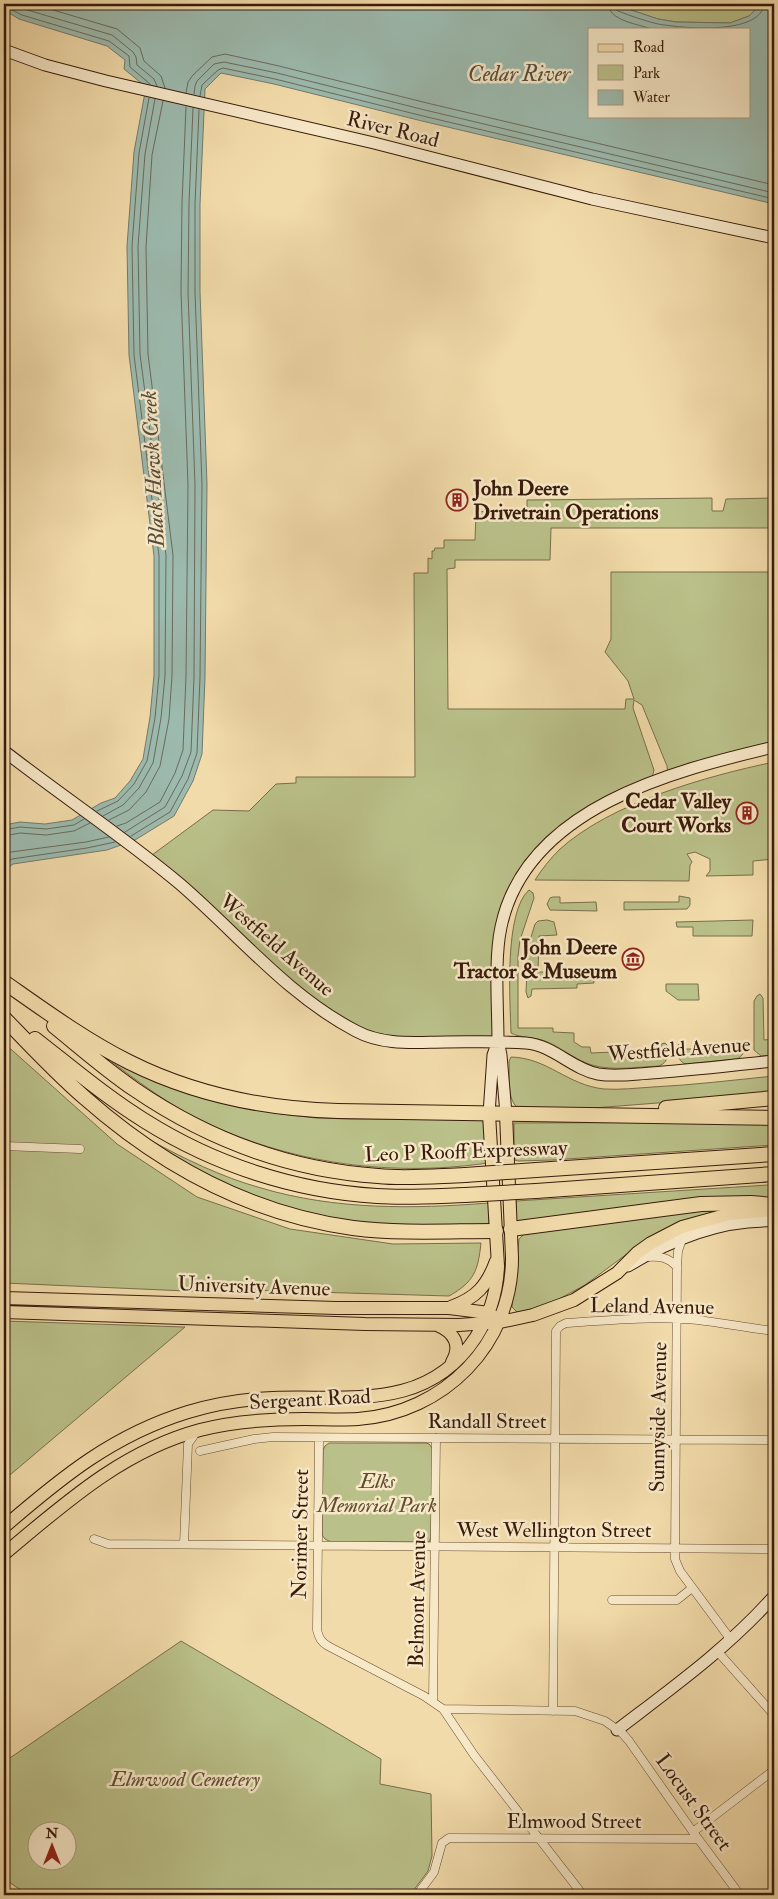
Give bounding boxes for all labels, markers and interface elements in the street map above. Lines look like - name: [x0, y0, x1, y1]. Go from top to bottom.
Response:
- legend: [588, 28, 750, 118]
- text: Road: [633, 38, 665, 57]
- water label: Cedar River: [468, 60, 572, 88]
- text: Park: [633, 64, 660, 83]
- text: Water: [632, 88, 670, 107]
- street label: River Road: [344, 105, 443, 154]
- water label: Black Hawk Creek: [135, 390, 171, 549]
- place label: John Deere Drivetrain Operations: [472, 475, 659, 526]
- building icon: John Deere Drivetrain Operations: [445, 488, 469, 512]
- place label: Cedar Valley Court Works: [621, 788, 732, 839]
- building icon: Cedar Valley Court Works: [735, 801, 759, 825]
- street label: Westfield Avenue: [213, 887, 340, 1003]
- place label: John Deere Tractor & Museum: [453, 934, 618, 985]
- museum icon: John Deere Tractor & Museum: [621, 947, 645, 971]
- street label: Westfield Avenue: [606, 1031, 752, 1068]
- street label: Leo P Rooff Expressway: [364, 1134, 569, 1169]
- street label: University Avenue: [177, 1270, 331, 1303]
- street label: Leland Avenue: [590, 1292, 715, 1321]
- street label: Sunnyside Avenue: [644, 1342, 673, 1492]
- street label: Sergeant Road: [249, 1383, 372, 1416]
- street label: Randall Street: [427, 1408, 547, 1435]
- park label: Elks Memorial Park: [315, 1468, 437, 1519]
- street label: Norimer Street: [286, 1469, 315, 1599]
- street label: West Wellington Street: [455, 1517, 652, 1544]
- street label: Belmont Avenue: [403, 1530, 432, 1668]
- street label: Locust Street: [649, 1748, 738, 1856]
- park label: Elmwood Cemetery: [108, 1766, 261, 1793]
- street label: Elmwood Street: [507, 1808, 642, 1835]
- north arrow: [28, 1822, 78, 1872]
- text: N: [45, 1825, 59, 1842]

